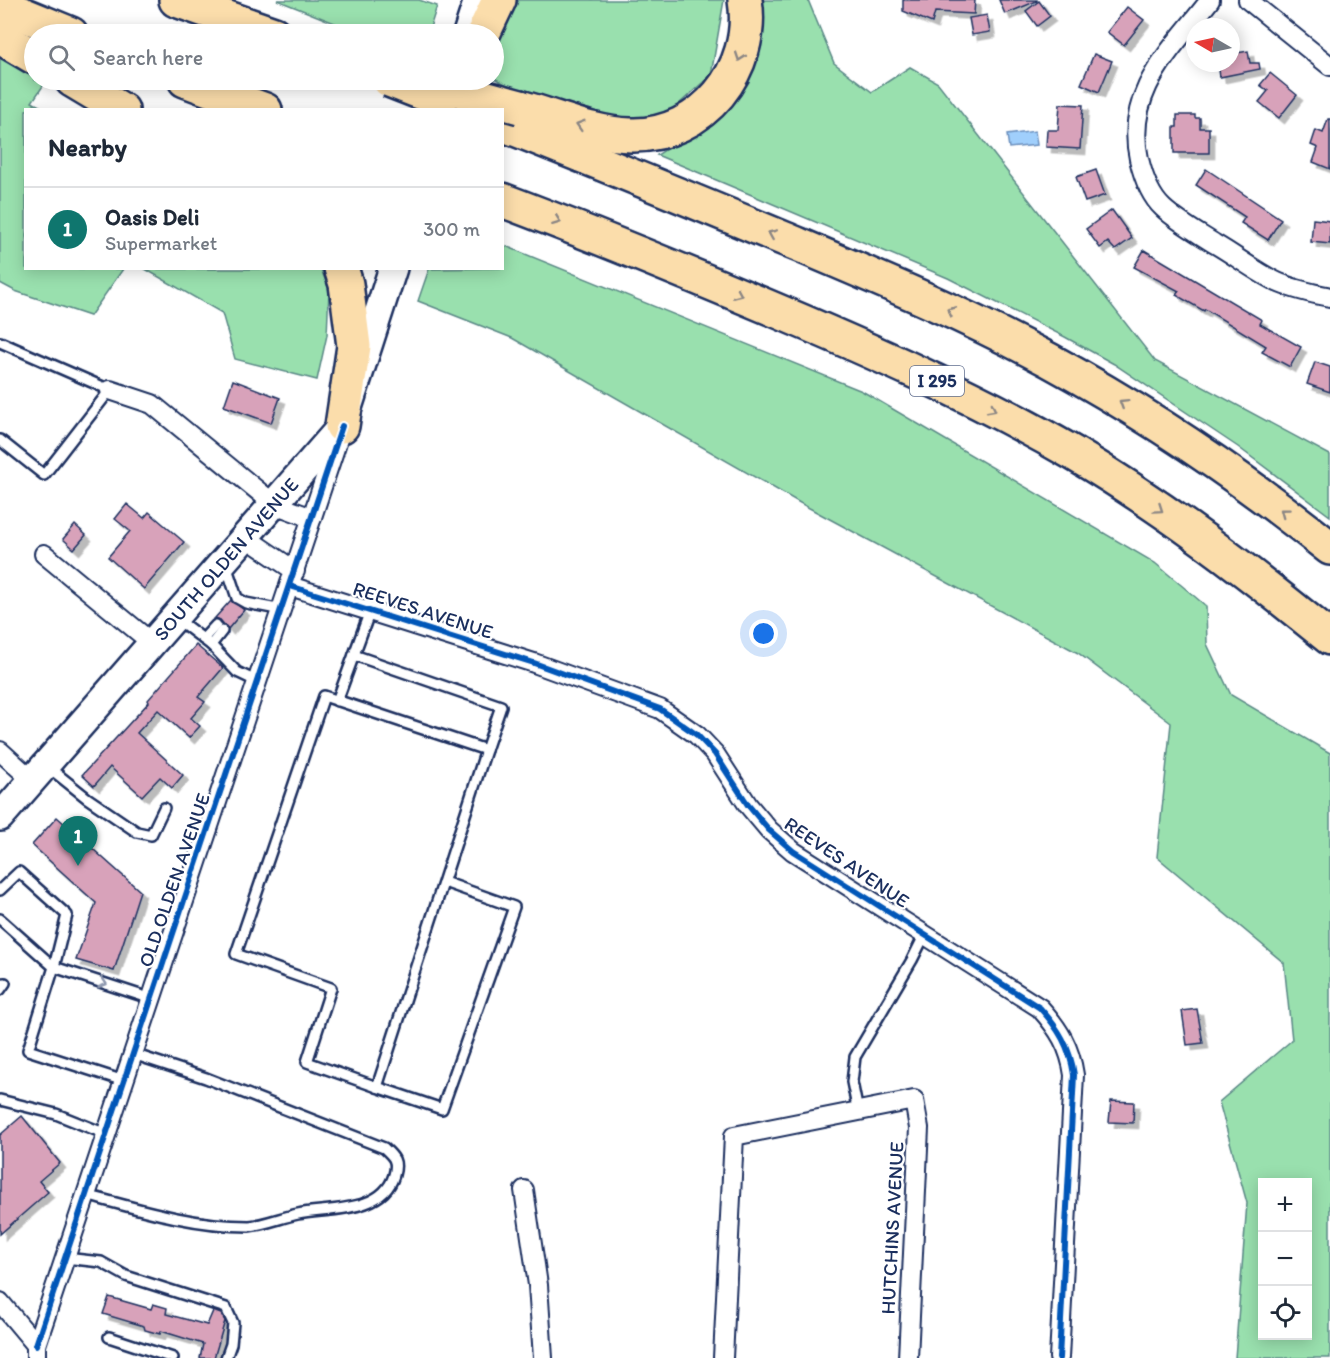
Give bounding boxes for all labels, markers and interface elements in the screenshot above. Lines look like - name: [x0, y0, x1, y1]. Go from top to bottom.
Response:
- north arrow: [1186, 18, 1240, 72]
- search box: [24, 24, 504, 90]
- icon: search: [45, 41, 78, 74]
- text: Search here: [93, 44, 203, 71]
- one-way arrow: [734, 52, 747, 62]
- one-way arrow: [575, 120, 586, 132]
- text: Nearby: [48, 131, 127, 163]
- text: Oasis Deli: [105, 204, 199, 231]
- one-way arrow: [551, 213, 562, 226]
- text: 1: [63, 217, 72, 241]
- text: 300 m: [423, 217, 480, 241]
- one-way arrow: [767, 229, 778, 241]
- text: Supermarket: [105, 231, 217, 255]
- one-way arrow: [731, 287, 742, 299]
- one-way arrow: [946, 306, 957, 318]
- road number: I 295: [910, 366, 964, 396]
- one-way arrow: [1118, 399, 1129, 410]
- one-way arrow: [986, 401, 997, 413]
- street label: SOUTH OLDEN AVENUE: [149, 472, 303, 646]
- one-way arrow: [1153, 501, 1164, 512]
- one-way arrow: [1279, 508, 1290, 519]
- street label: REEVES AVENUE: [350, 576, 496, 644]
- your location: [749, 619, 778, 648]
- street label: OLD OLDEN AVENUE: [133, 790, 215, 970]
- street label: REEVES AVENUE: [780, 811, 914, 913]
- pin: 1: [58, 816, 98, 866]
- one-way arrow: [97, 976, 108, 988]
- street label: HUTCHINS AVENUE: [875, 1141, 909, 1315]
- map controls: [1258, 1178, 1312, 1340]
- button: +: [1258, 1178, 1312, 1232]
- button: −: [1258, 1232, 1312, 1286]
- button: locate: [1258, 1286, 1312, 1340]

